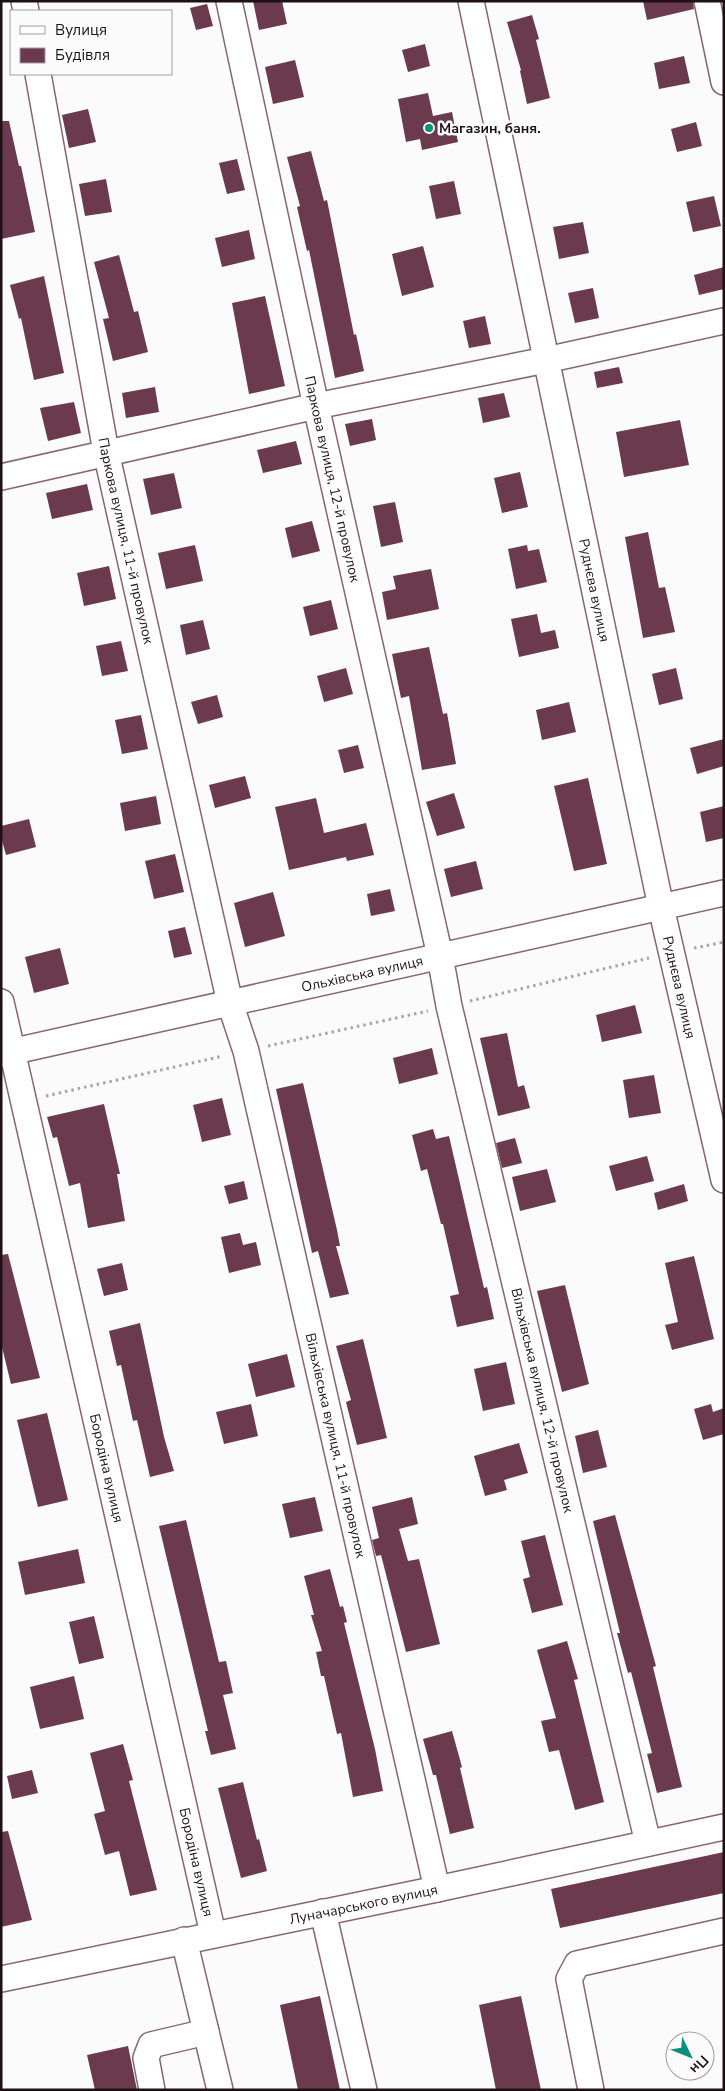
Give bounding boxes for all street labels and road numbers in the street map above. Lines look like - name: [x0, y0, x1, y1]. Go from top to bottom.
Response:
- street label: Паркова вулиця, 12-й провулок: [300, 374, 365, 585]
- street label: Паркова вулиця, 11-й провулок: [94, 436, 158, 646]
- street label: Руднєва вулиця: [574, 537, 614, 644]
- street label: Руднєва вулиця: [658, 934, 700, 1041]
- street label: Ольхівська вулиця: [300, 951, 425, 997]
- street label: Вільхівська вулиця, 12-й провулок: [506, 1286, 578, 1515]
- street label: Вільхівська вулиця, 11-й провулок: [301, 1331, 370, 1561]
- street label: Бородіна вулиця: [85, 1412, 128, 1525]
- street label: Бородіна вулиця: [175, 1806, 218, 1918]
- street label: Луначарського вулиця: [288, 1880, 439, 1929]

